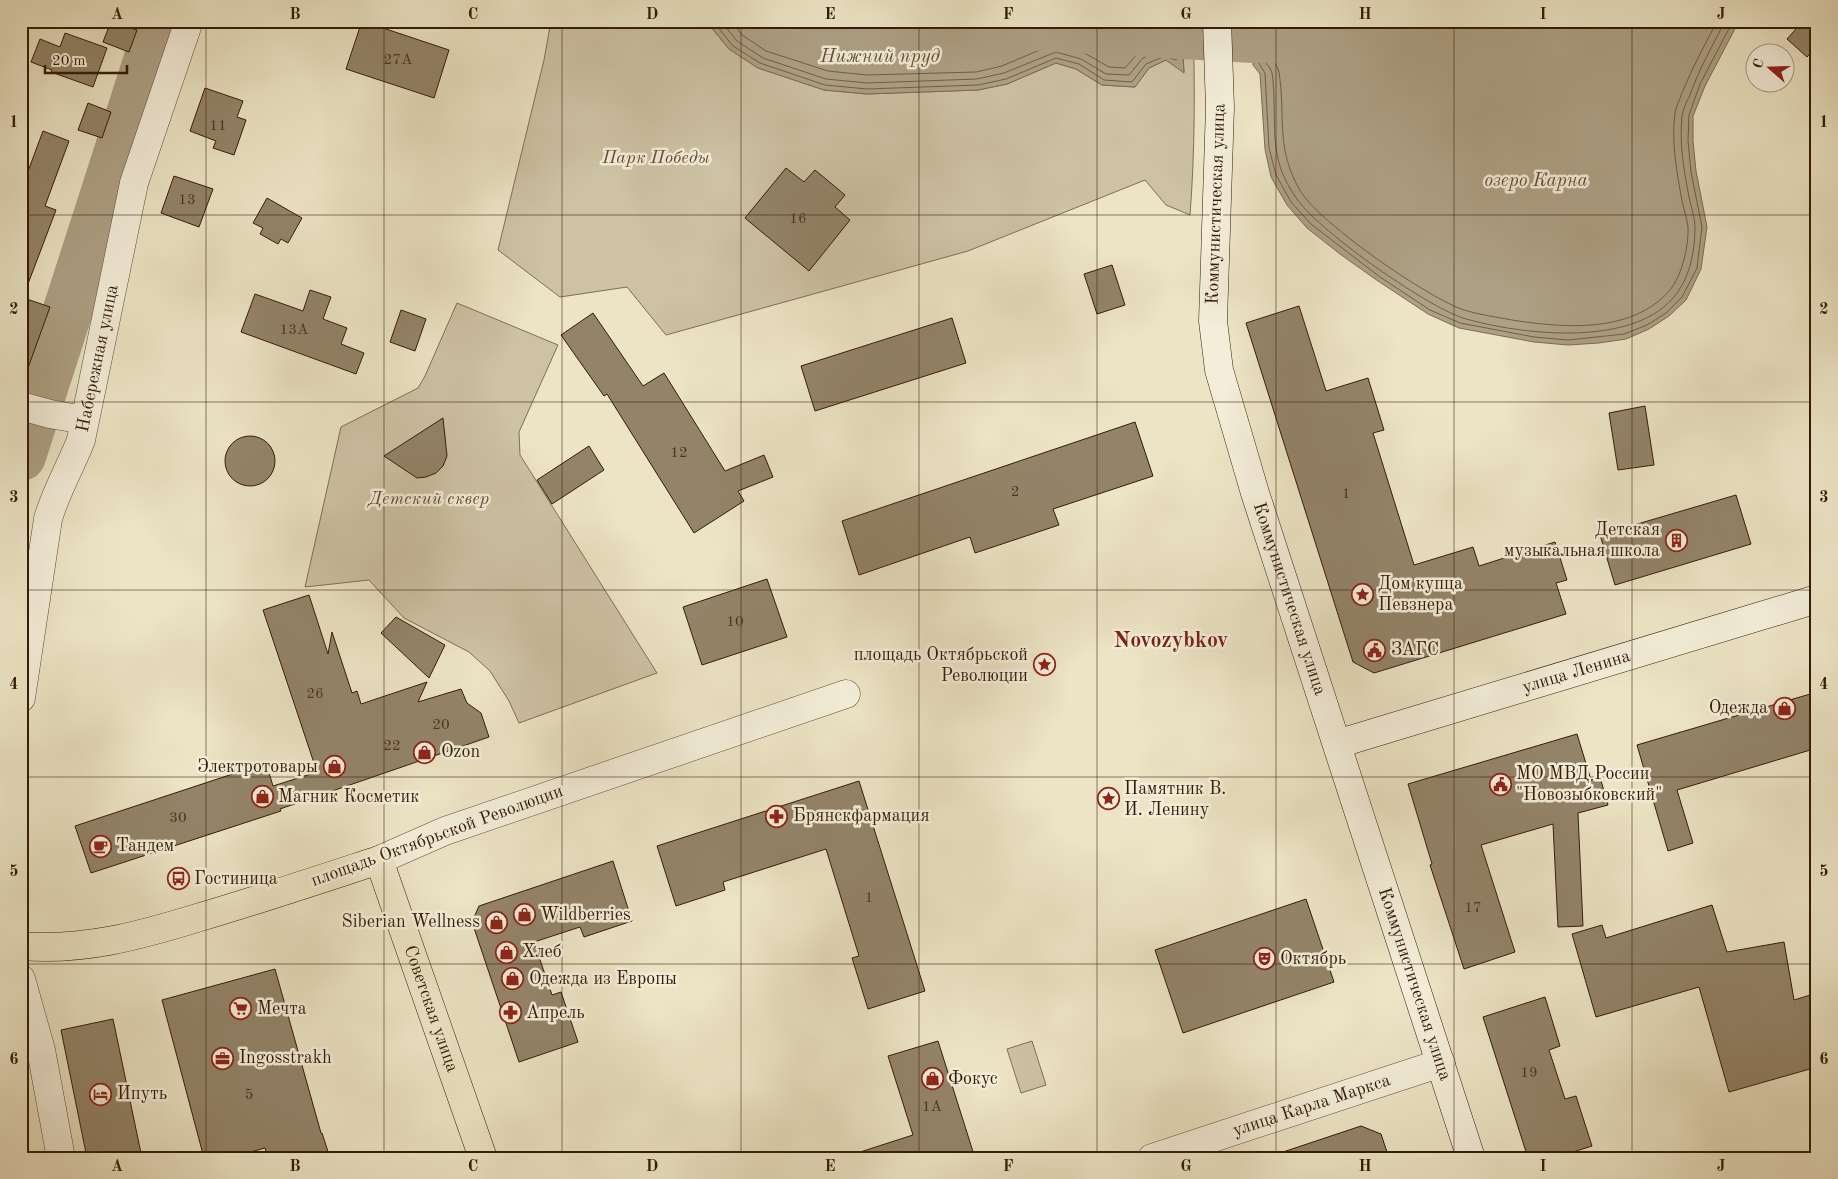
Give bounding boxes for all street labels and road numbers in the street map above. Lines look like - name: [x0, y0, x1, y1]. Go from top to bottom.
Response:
- street label: Коммунистическая улица: [1203, 103, 1229, 305]
- street label: Набережная улица: [74, 283, 122, 434]
- street label: Коммунистическая улица: [1250, 500, 1329, 698]
- street label: улица Ленина: [1520, 647, 1633, 696]
- street label: площадь Октябрьской Революции: [309, 782, 565, 890]
- street label: Коммунистическая улица: [1375, 885, 1454, 1083]
- street label: Советская улица: [401, 943, 461, 1075]
- street label: улица Карла Маркса: [1231, 1071, 1393, 1140]

